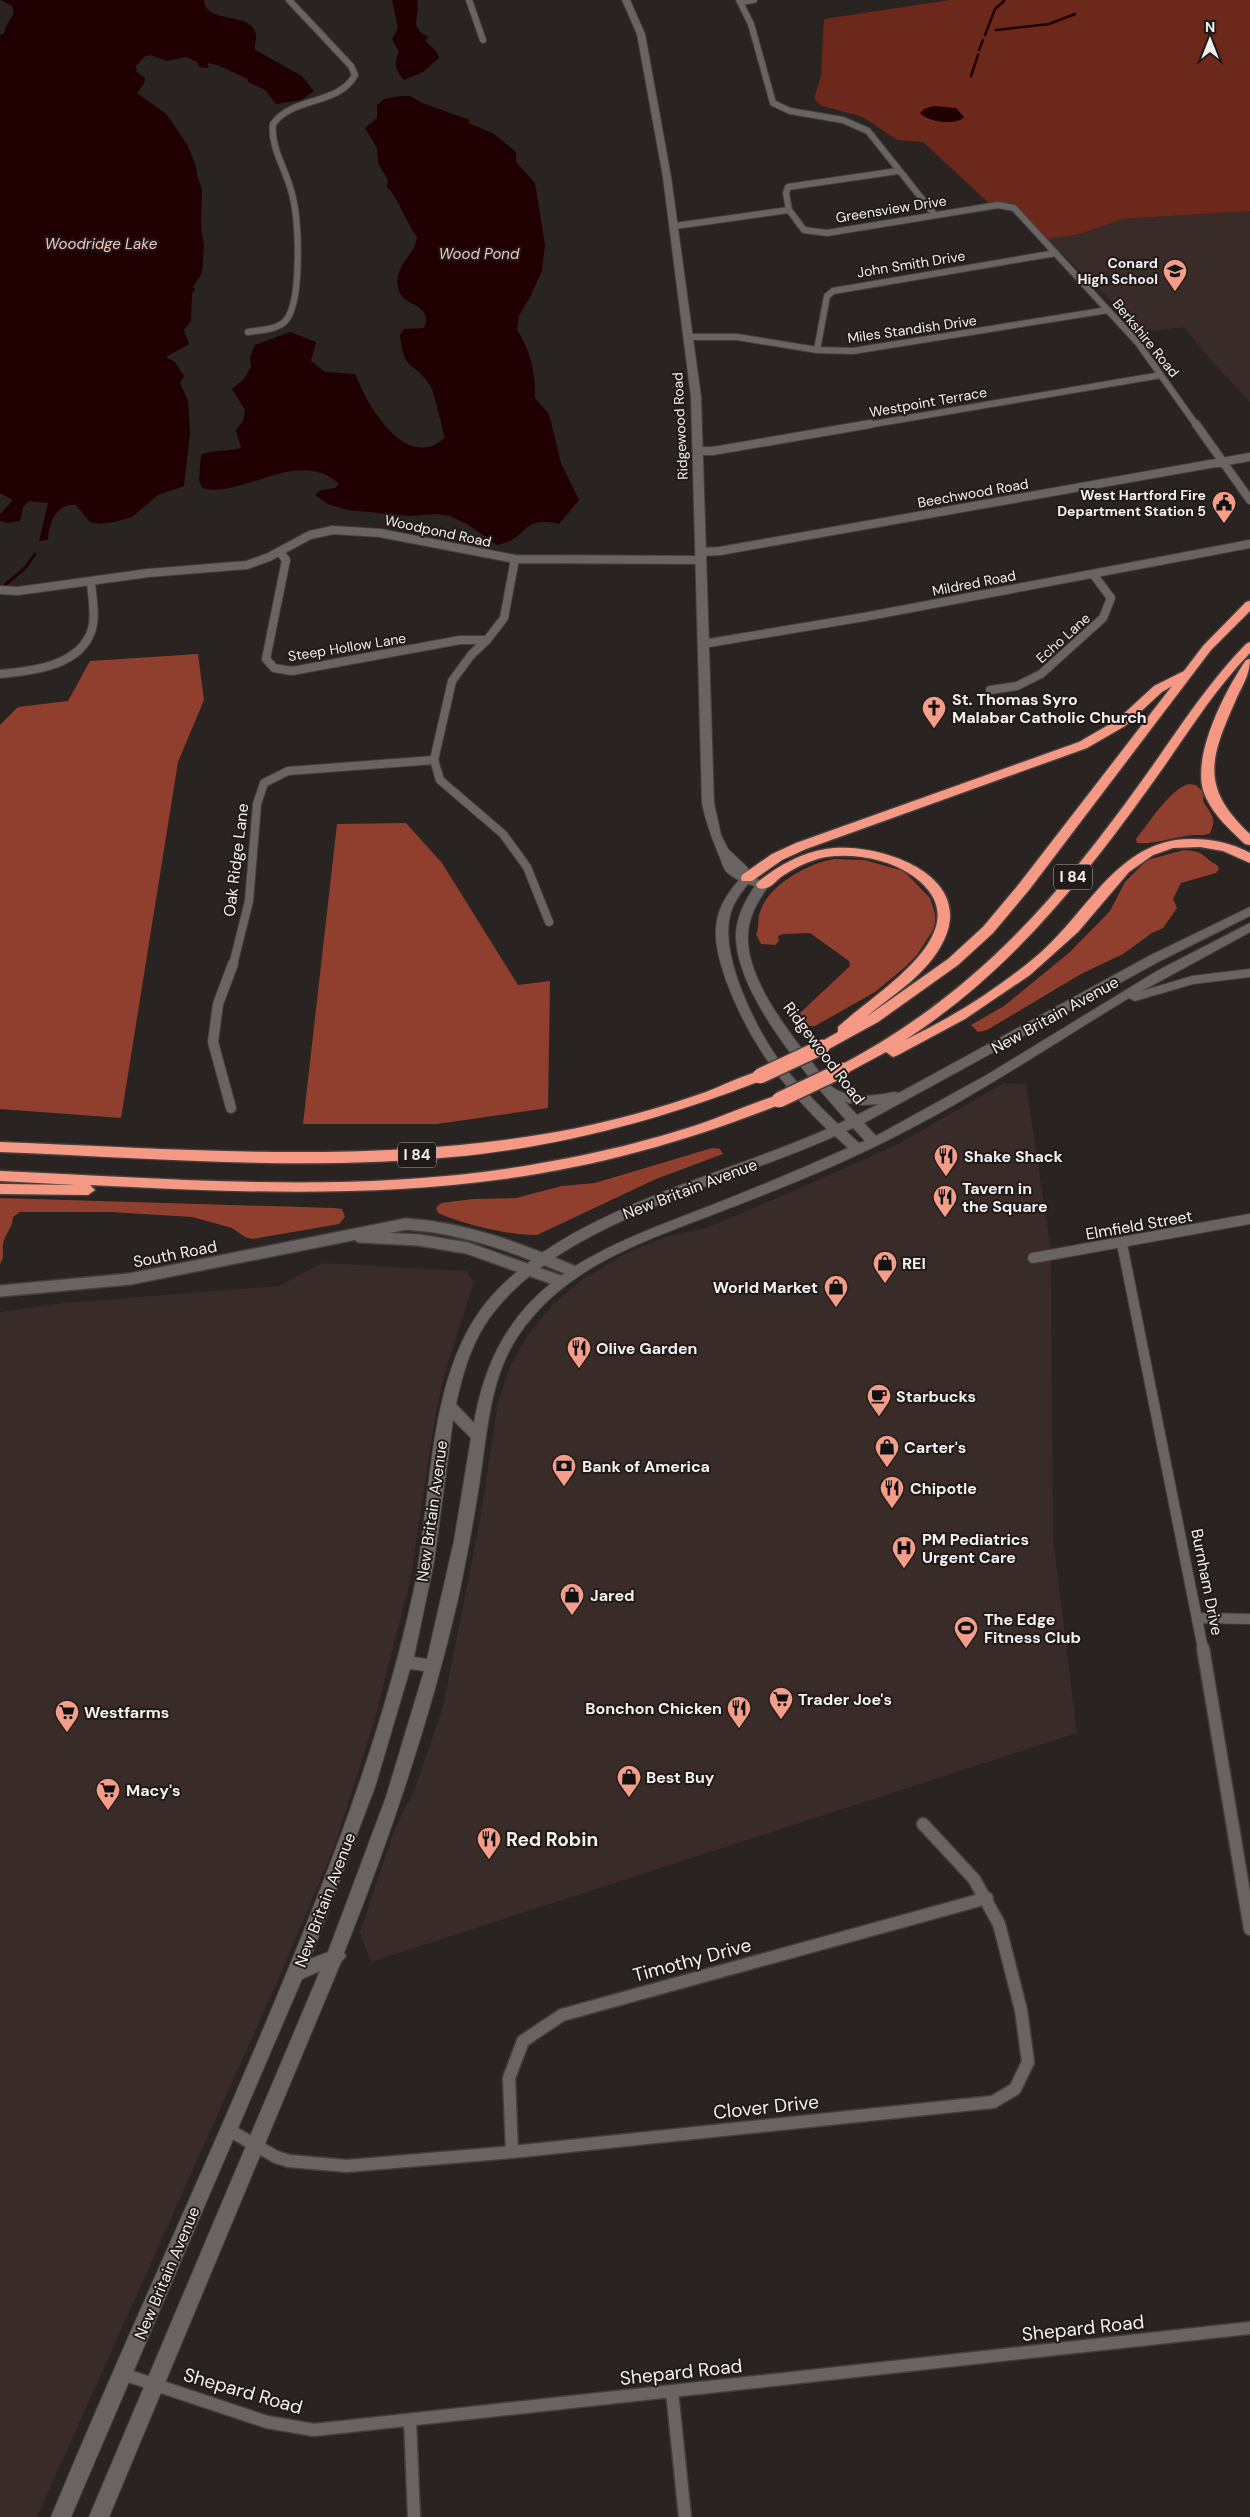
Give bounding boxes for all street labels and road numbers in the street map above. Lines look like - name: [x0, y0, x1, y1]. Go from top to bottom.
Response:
- street label: Greensview Drive: [834, 191, 948, 227]
- street label: John Smith Drive: [856, 247, 967, 281]
- street label: Berkshire Road: [1109, 295, 1183, 381]
- street label: Miles Standish Drive: [846, 311, 978, 347]
- street label: Ridgewood Road: [668, 372, 692, 480]
- street label: Westpoint Terrace: [868, 383, 988, 421]
- street label: Beechwood Road: [916, 474, 1030, 512]
- street label: Woodpond Road: [383, 511, 493, 551]
- street label: Mildred Road: [931, 566, 1017, 600]
- street label: Echo Lane: [1032, 609, 1094, 667]
- street label: Steep Hollow Lane: [287, 629, 407, 665]
- street label: Oak Ridge Lane: [219, 802, 253, 918]
- road number: I 84: [1054, 864, 1092, 890]
- street label: New Britain Avenue: [988, 971, 1122, 1059]
- street label: Ridgewood Road: [779, 997, 869, 1109]
- road number: I 84: [398, 1142, 436, 1168]
- street label: New Britain Avenue: [620, 1154, 760, 1224]
- street label: Elmfield Street: [1084, 1205, 1194, 1245]
- street label: South Road: [131, 1236, 219, 1272]
- street label: New Britain Avenue: [412, 1439, 452, 1583]
- street label: Burnham Drive: [1186, 1527, 1228, 1637]
- street label: New Britain Avenue: [290, 1830, 360, 1970]
- street label: Timothy Drive: [630, 1932, 754, 1988]
- street label: Clover Drive: [712, 2089, 820, 2125]
- street label: New Britain Avenue: [130, 2203, 204, 2343]
- street label: Shepard Road: [1021, 2309, 1145, 2347]
- street label: Shepard Road: [619, 2353, 743, 2391]
- street label: Shepard Road: [181, 2362, 305, 2420]

